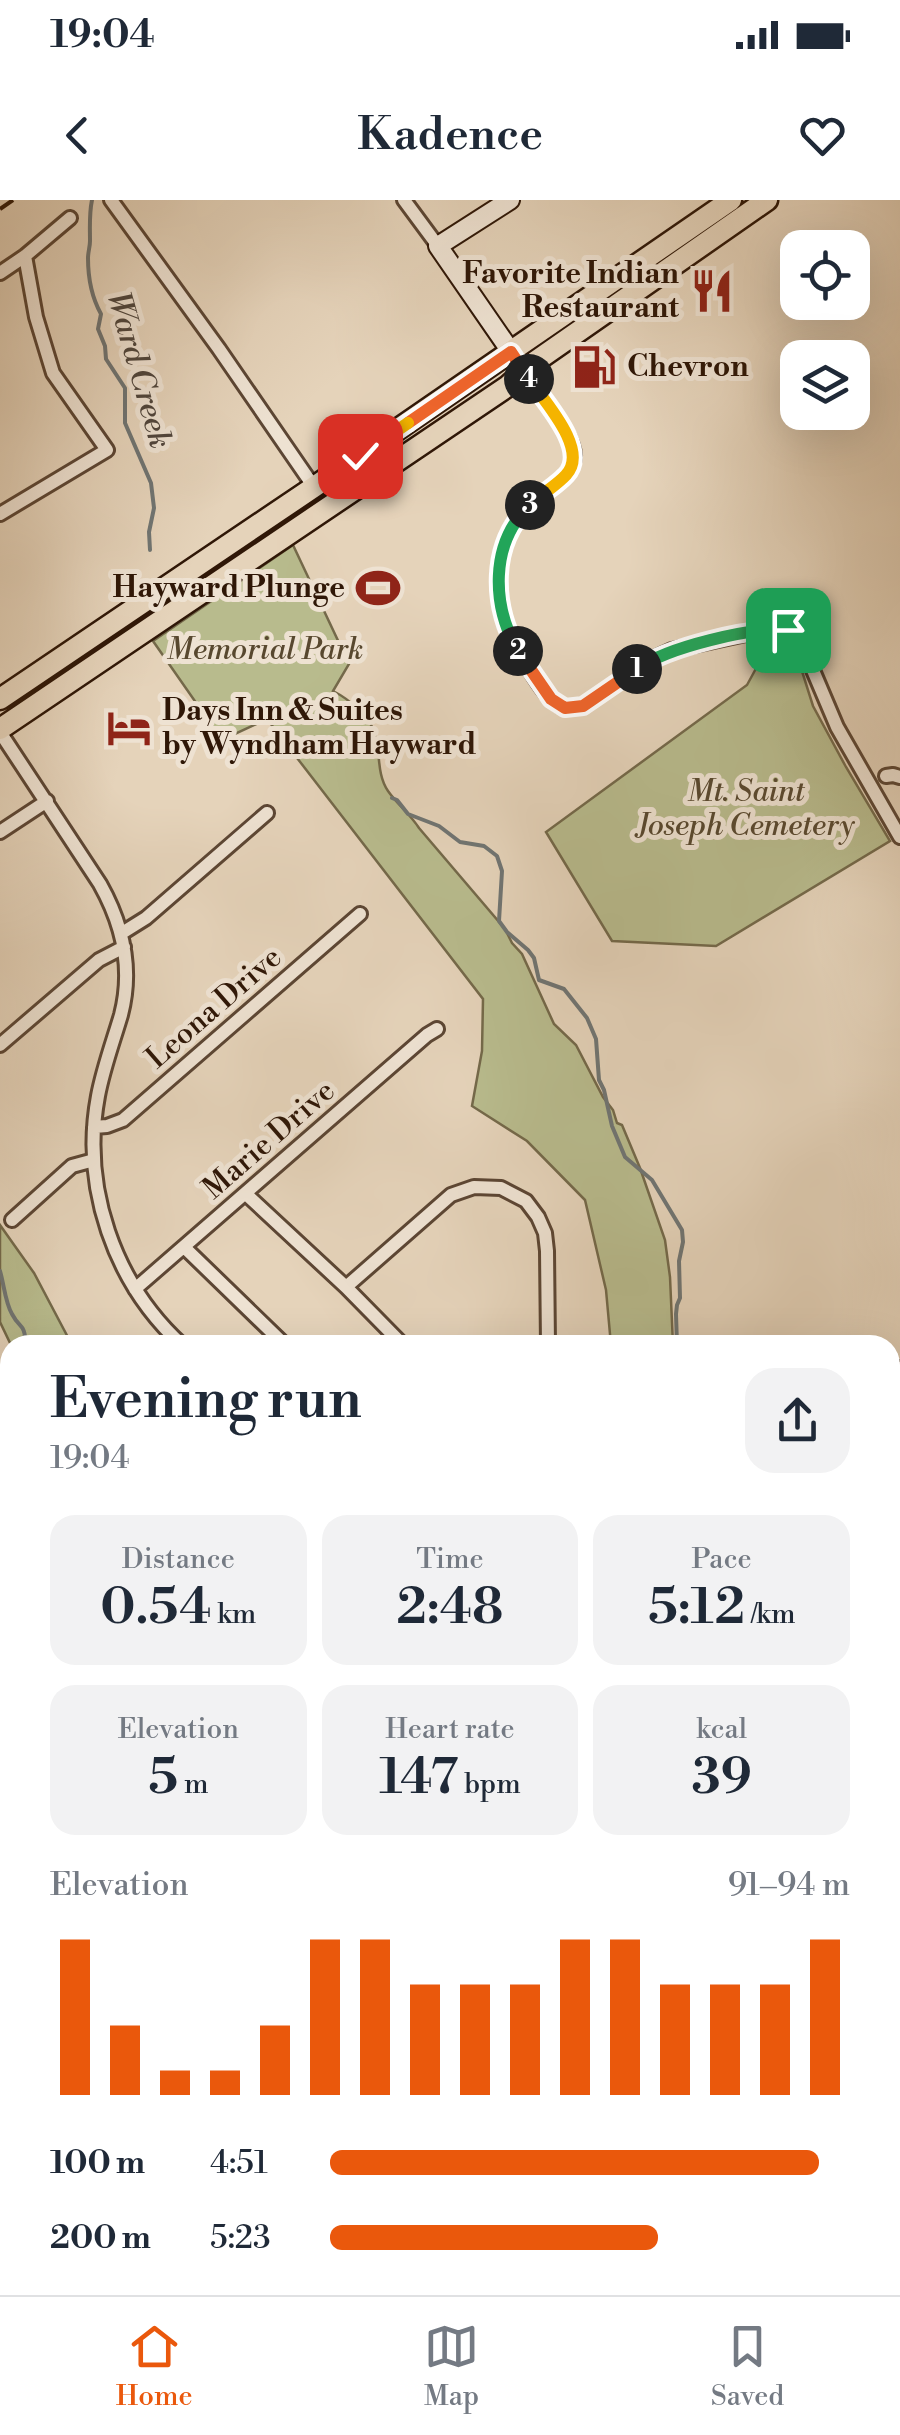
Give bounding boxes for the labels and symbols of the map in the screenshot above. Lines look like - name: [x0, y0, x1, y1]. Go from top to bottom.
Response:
- place label: Favorite Indian Restaurant: [462, 255, 680, 327]
- restaurant icon: Favorite Indian Restaurant: [688, 267, 736, 315]
- water label: Ward Creek: [98, 287, 180, 453]
- fuel station icon: Chevron: [570, 343, 618, 391]
- place label: Chevron: [627, 348, 749, 386]
- pin: 4: [504, 354, 554, 404]
- pin: [318, 414, 403, 499]
- pin: 3: [505, 480, 555, 530]
- sports icon: Hayward Plunge: [354, 564, 402, 612]
- place label: Hayward Plunge: [112, 569, 345, 607]
- pin: [746, 588, 831, 673]
- pin: 2: [493, 626, 543, 676]
- park label: Memorial Park: [167, 631, 363, 669]
- pin: 1: [612, 644, 662, 694]
- place label: Days Inn & Suites by Wyndham Hayward: [162, 692, 476, 764]
- hotel icon: Days Inn & Suites by Wyndham Hayward: [105, 704, 153, 752]
- park label: Mt. Saint Joseph Cemetery: [634, 773, 856, 845]
- street label: Leona Drive: [138, 939, 290, 1077]
- street label: Marie Drive: [195, 1072, 343, 1208]

